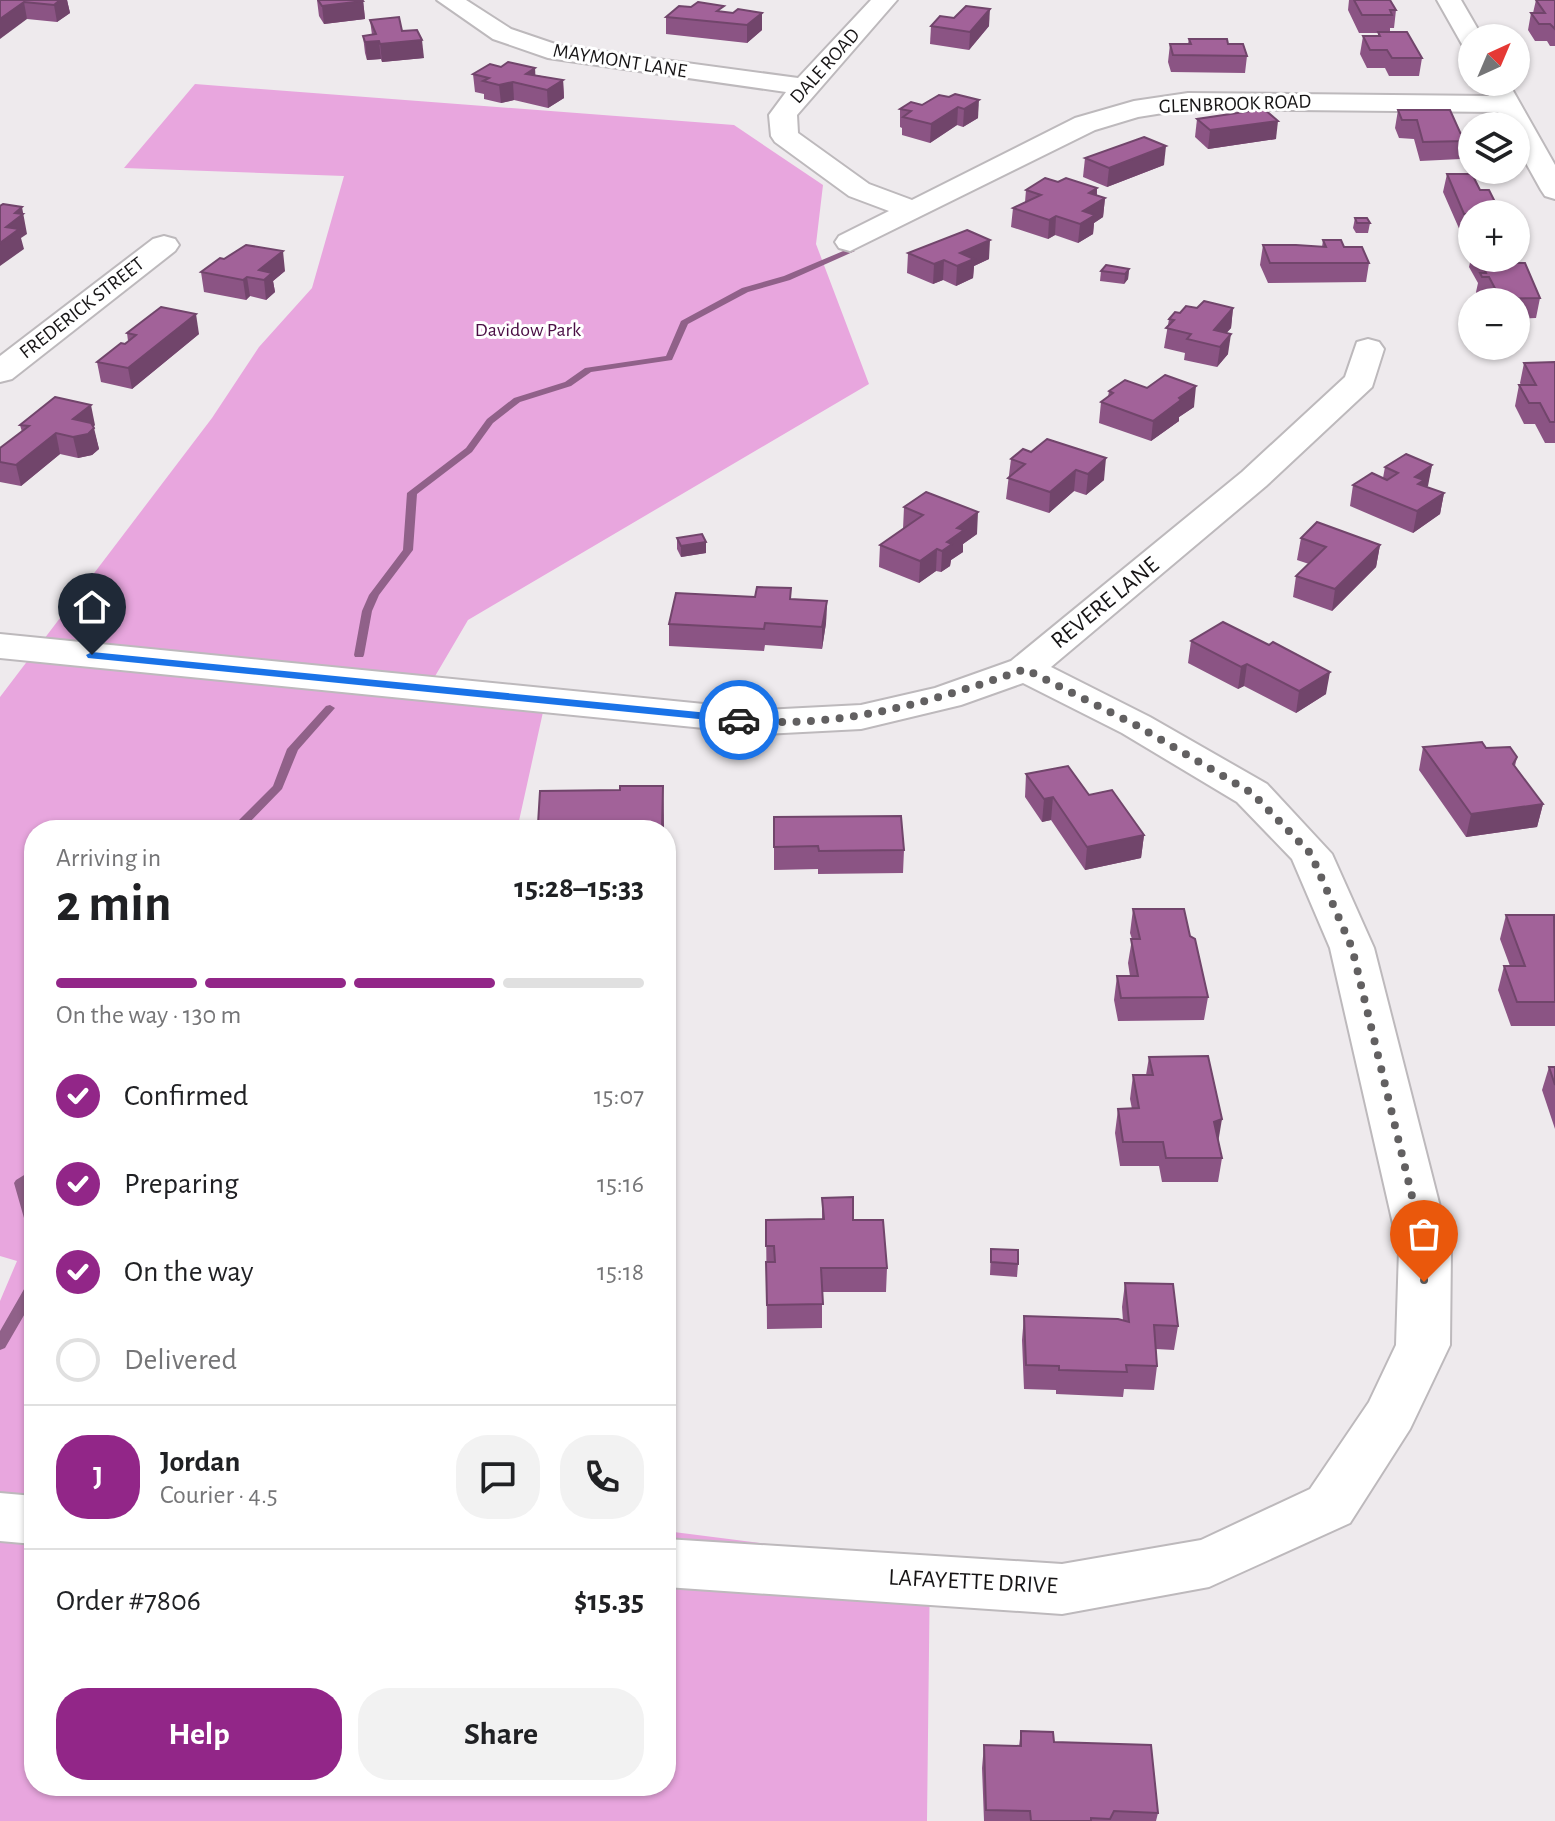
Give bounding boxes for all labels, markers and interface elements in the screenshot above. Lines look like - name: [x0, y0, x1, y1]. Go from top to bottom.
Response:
- north arrow: [1458, 24, 1530, 96]
- map controls: [1458, 24, 1530, 360]
- street label: DALE ROAD: [786, 25, 864, 107]
- street label: MAYMONT LANE: [552, 41, 689, 81]
- street label: GLENBROOK ROAD: [1158, 91, 1312, 117]
- button: layers: [1458, 112, 1530, 184]
- button: +: [1458, 200, 1530, 272]
- street label: FREDERICK STREET: [16, 253, 148, 363]
- button: −: [1458, 288, 1530, 360]
- park label: Davidow Park: [475, 320, 581, 340]
- street label: REVERE LANE: [1047, 552, 1164, 653]
- pin: [58, 573, 126, 655]
- icon: home: [70, 585, 114, 629]
- courier: [699, 680, 779, 760]
- icon: car: [717, 698, 761, 742]
- text: Arriving in: [56, 845, 161, 871]
- text: 15:28–15:33: [514, 873, 644, 903]
- text: 2 min: [56, 878, 171, 930]
- text: On the way · 130 m: [56, 1002, 241, 1028]
- icon: check: [56, 1074, 100, 1118]
- text: Confirmed: [124, 1081, 248, 1111]
- text: 15:07: [594, 1083, 644, 1109]
- icon: check: [56, 1162, 100, 1206]
- text: Preparing: [124, 1169, 239, 1199]
- text: 15:16: [597, 1171, 644, 1197]
- pin: [1390, 1200, 1458, 1282]
- icon: bag: [1402, 1212, 1446, 1256]
- icon: check: [56, 1250, 100, 1294]
- text: On the way: [124, 1257, 253, 1287]
- text: 15:18: [597, 1259, 644, 1285]
- text: Delivered: [124, 1345, 237, 1375]
- button: chat: [456, 1435, 540, 1519]
- button: phone: [560, 1435, 644, 1519]
- text: Jordan: [160, 1447, 240, 1477]
- text: J: [93, 1462, 103, 1492]
- text: Courier · 4.5: [160, 1482, 278, 1508]
- street label: LAFAYETTE DRIVE: [888, 1566, 1059, 1598]
- text: Order #7806: [56, 1586, 201, 1616]
- text: $15.35: [574, 1586, 644, 1616]
- button: Help: [56, 1688, 342, 1780]
- button: Share: [358, 1688, 644, 1780]

